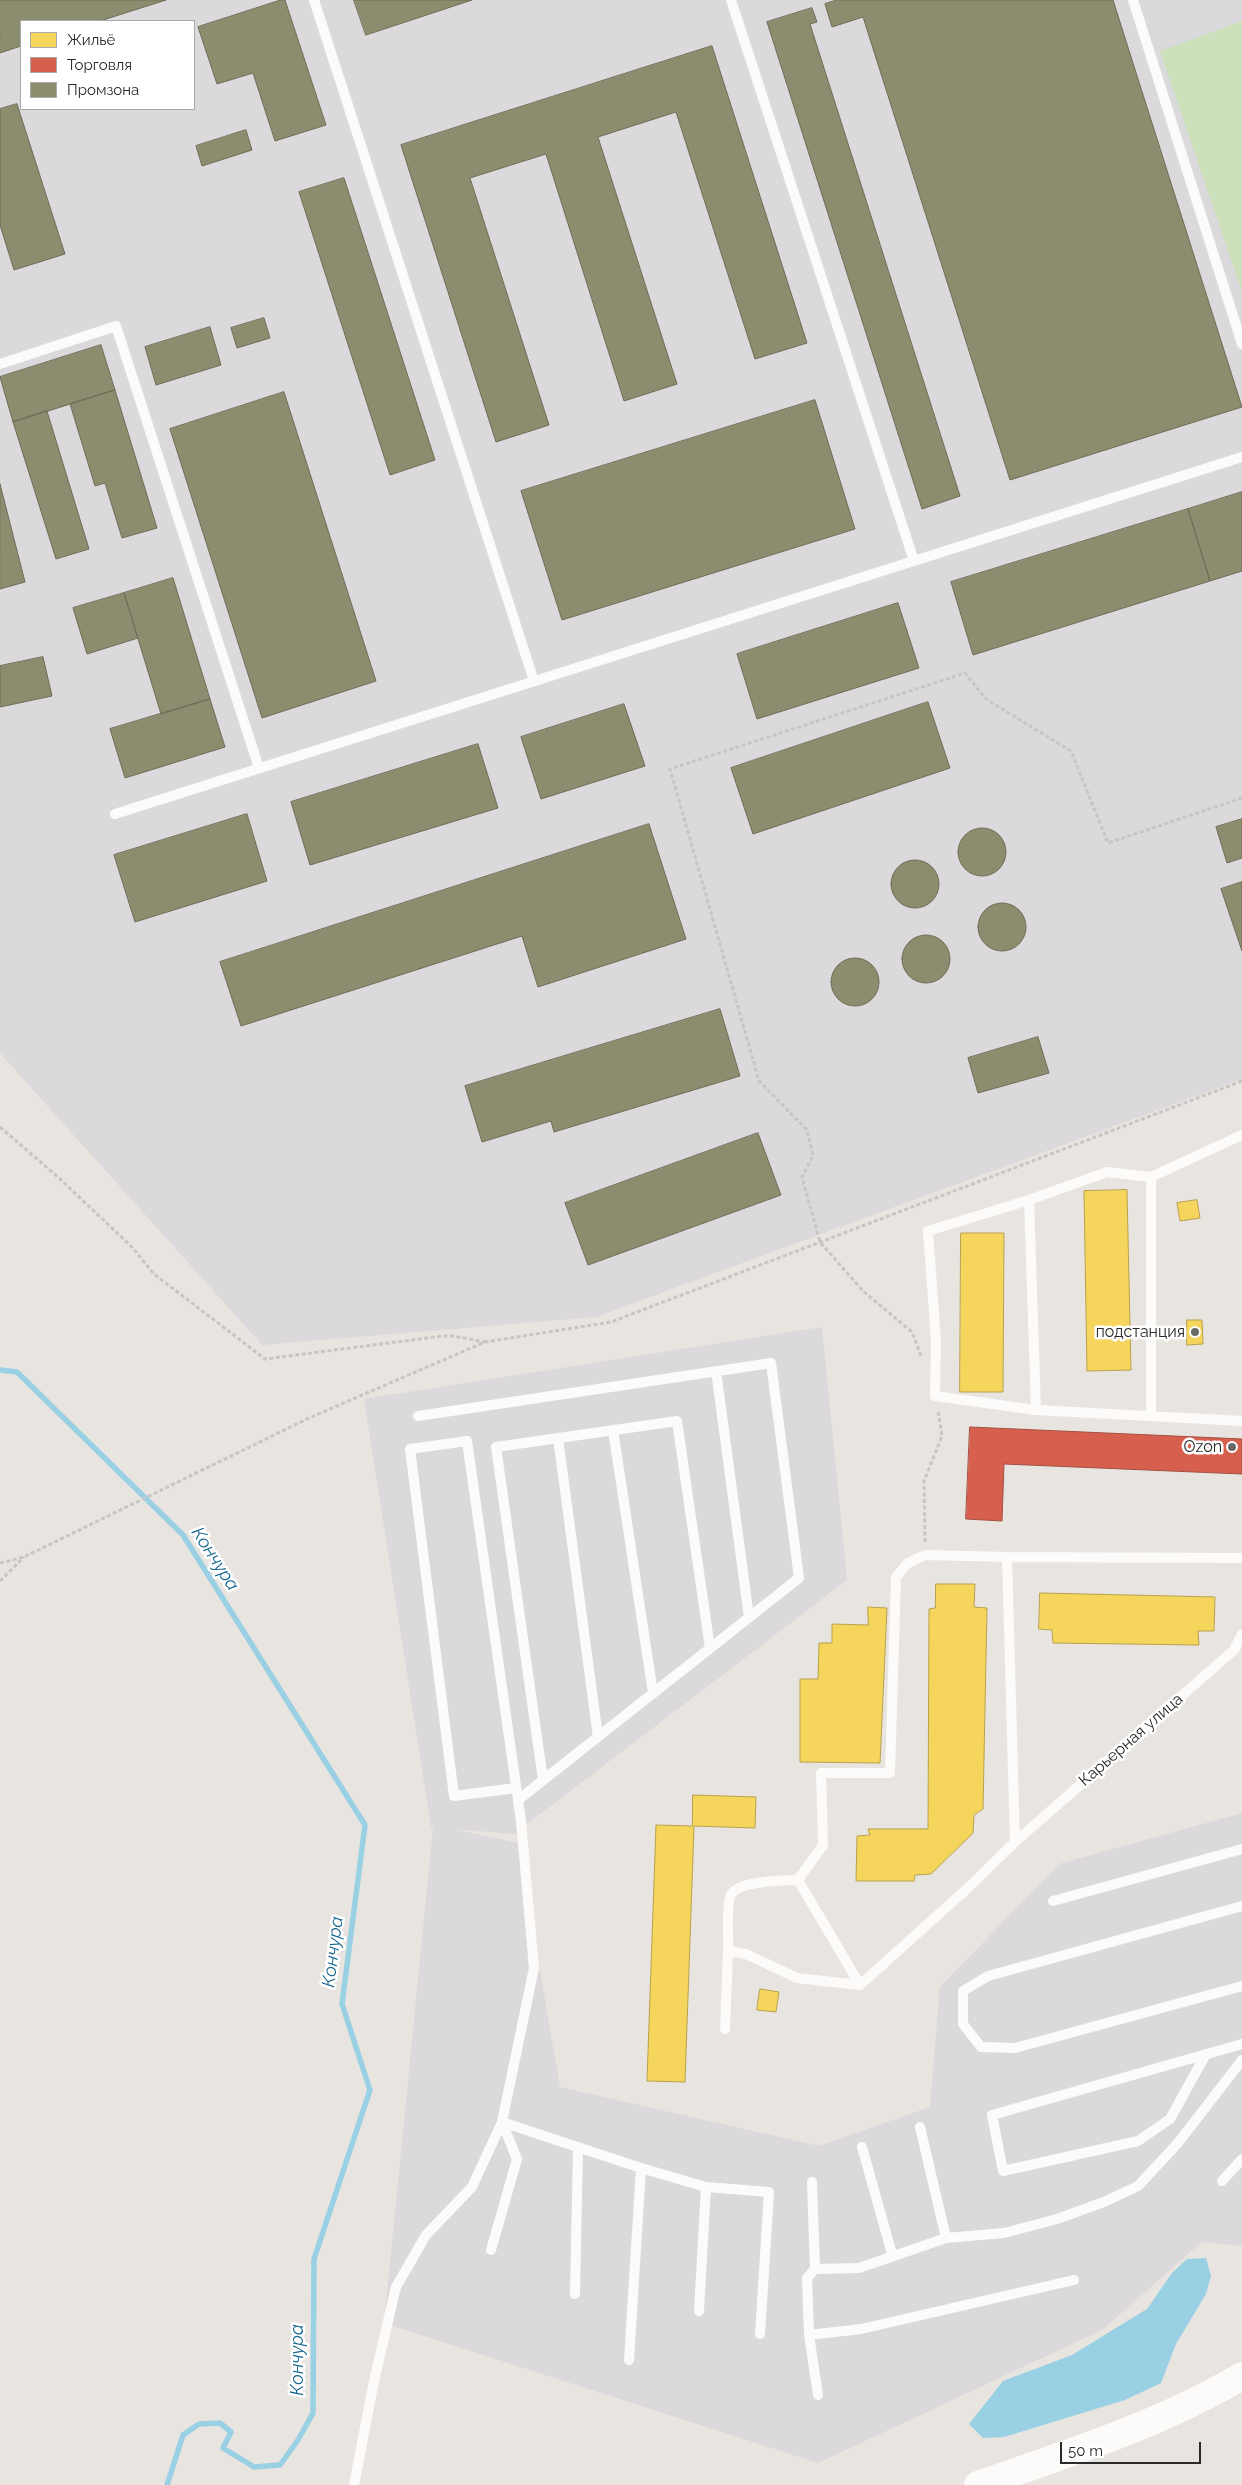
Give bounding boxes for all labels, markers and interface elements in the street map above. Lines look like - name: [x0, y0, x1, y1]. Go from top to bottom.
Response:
- legend: [20, 20, 195, 110]
- text: Жильё: [67, 31, 115, 49]
- text: Торговля: [67, 56, 132, 74]
- text: Промзона: [67, 81, 139, 99]
- place label: подстанция: [1096, 1322, 1185, 1342]
- marker: подстанция: [1189, 1326, 1201, 1338]
- place label: Ozon: [1183, 1437, 1222, 1457]
- marker: Ozon: [1226, 1441, 1238, 1453]
- water label: Кончура: [187, 1523, 243, 1595]
- street label: Карьерная улица: [1075, 1690, 1187, 1790]
- water label: Кончура: [318, 1915, 348, 1989]
- water label: Кончура: [287, 2324, 309, 2396]
- scale bar: [1062, 2432, 1203, 2464]
- text: 50 m: [1068, 2442, 1103, 2460]

